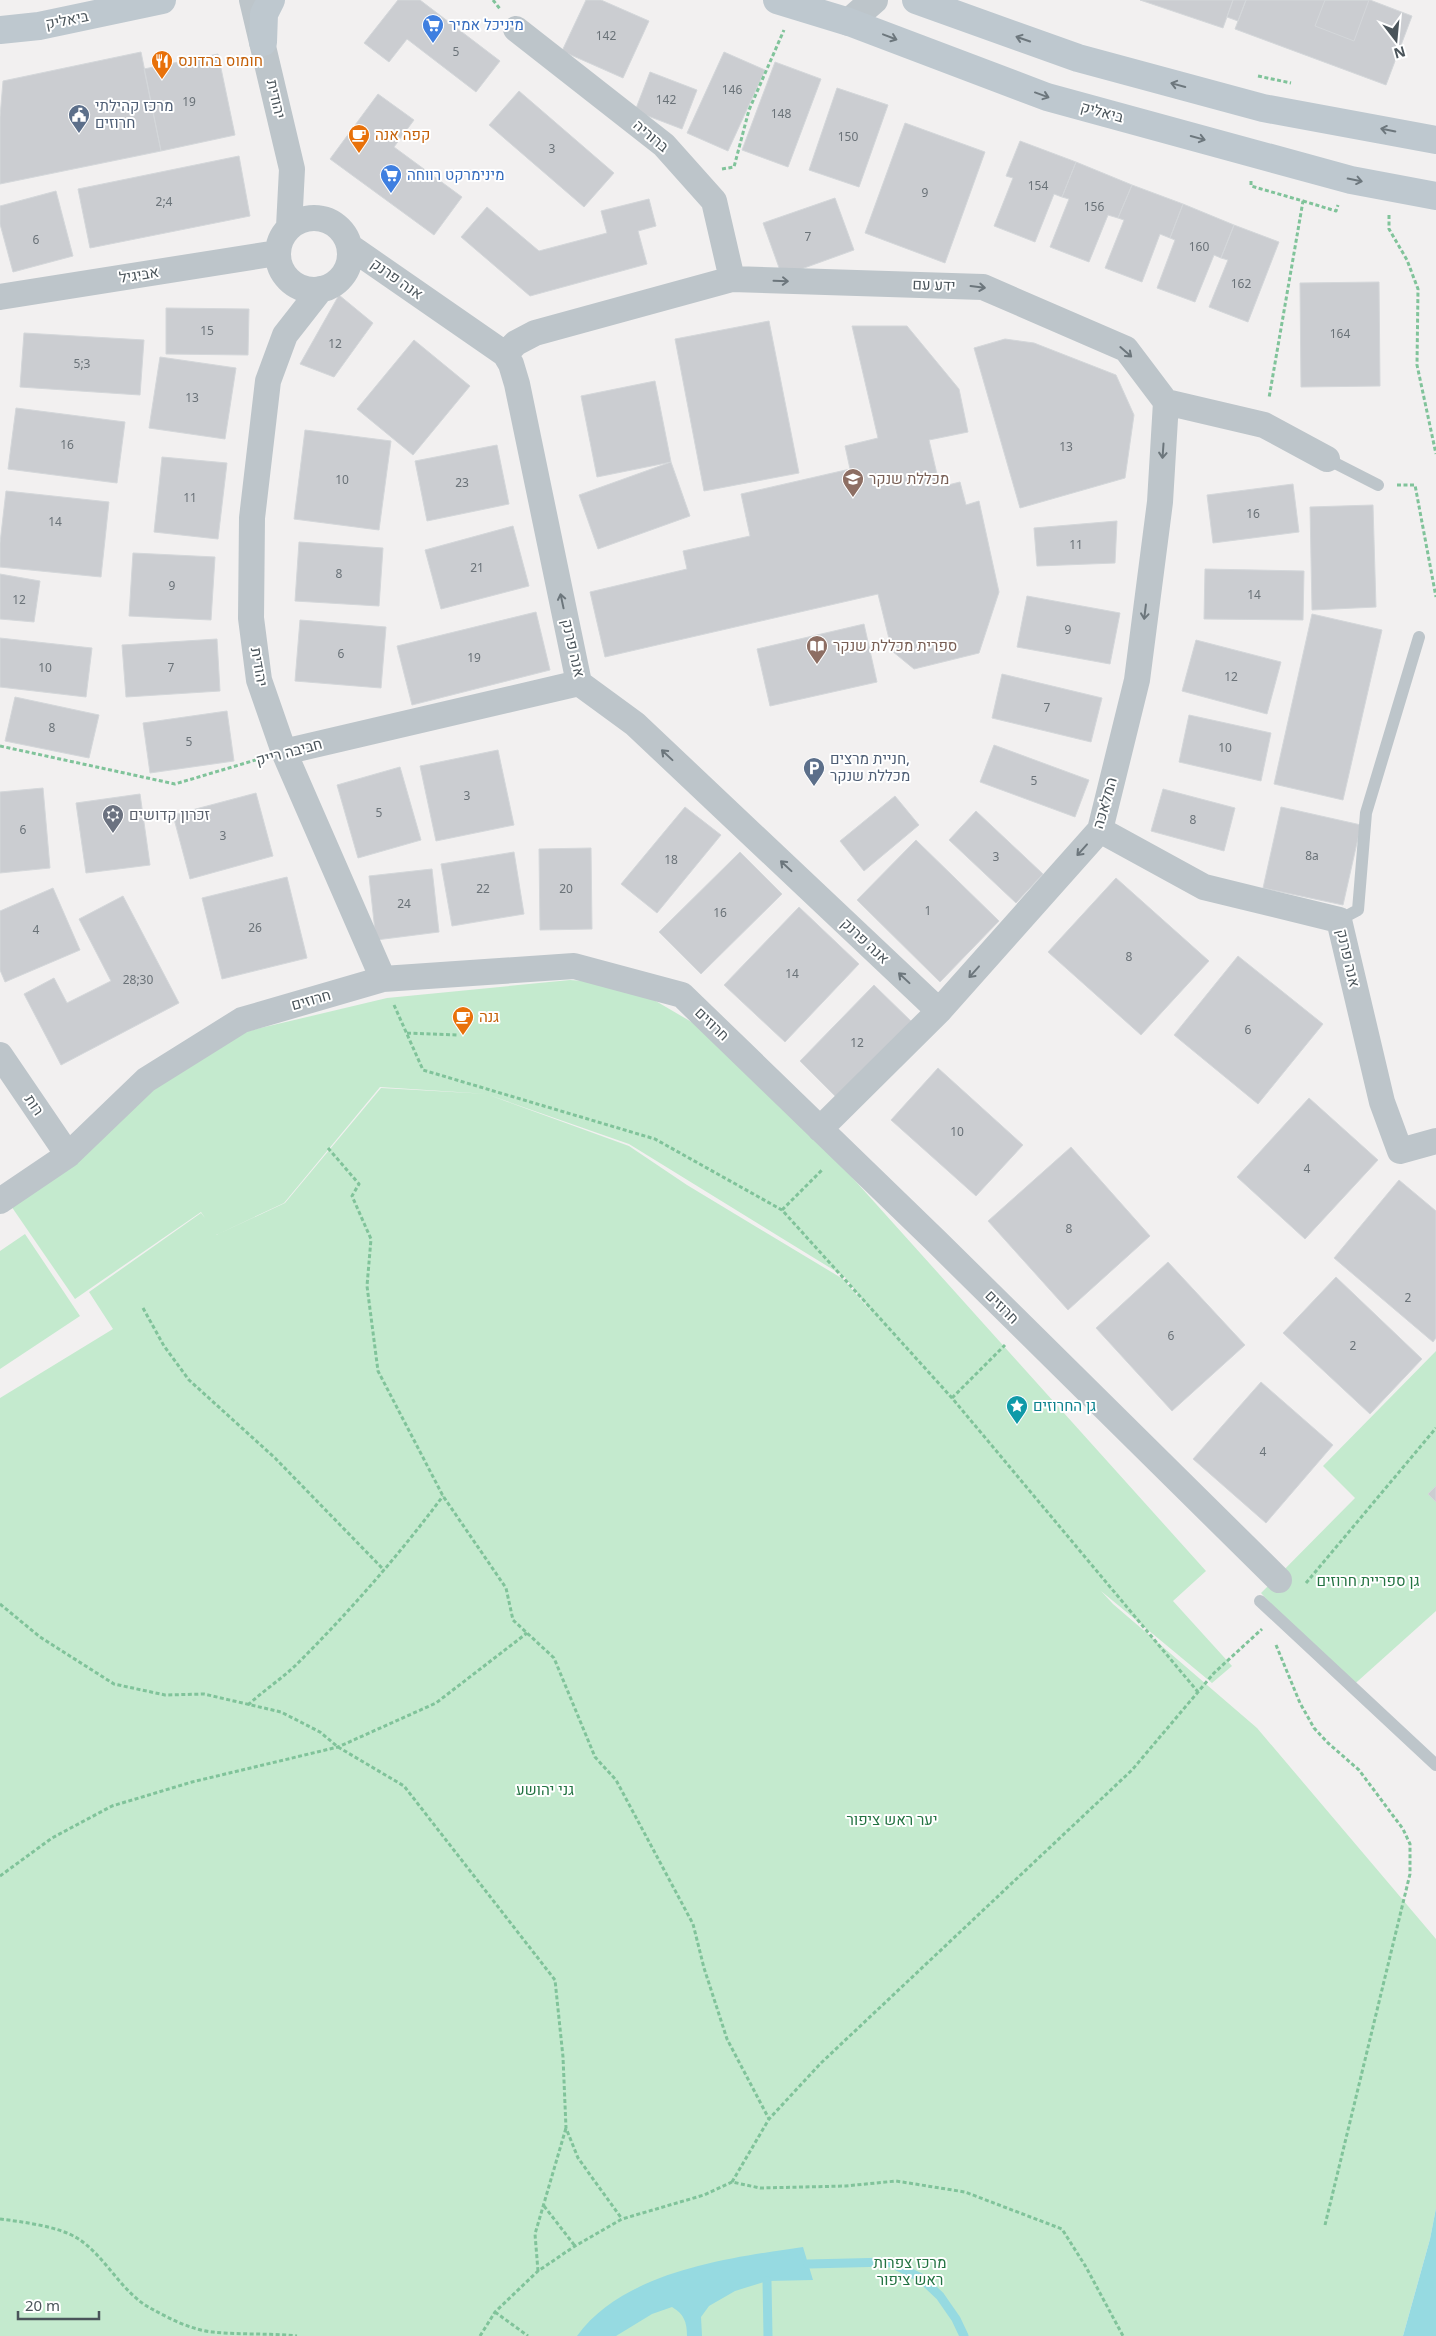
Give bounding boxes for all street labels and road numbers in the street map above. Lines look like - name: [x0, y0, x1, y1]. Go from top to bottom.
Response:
- street label: ביאליק: [43, 5, 90, 33]
- street label: יהודית: [263, 77, 291, 120]
- street label: ביאליק: [1079, 96, 1126, 126]
- street label: ברוריה: [630, 115, 674, 156]
- street label: אנה פרנק: [368, 253, 428, 303]
- street label: אביגיל: [117, 261, 160, 287]
- street label: ידע עם: [912, 273, 956, 295]
- street label: אנה פרנק: [558, 617, 590, 679]
- street label: יהודית: [247, 646, 273, 688]
- street label: חביבה רייק: [253, 733, 324, 769]
- street label: המלאכה: [1087, 775, 1121, 831]
- street label: אנה פרנק: [837, 913, 894, 968]
- street label: אנה פרנק: [1333, 927, 1365, 989]
- street label: חרוזים: [289, 984, 333, 1014]
- street label: חרוזים: [691, 1002, 734, 1044]
- street label: רות: [21, 1090, 49, 1119]
- street label: חרוזים: [981, 1285, 1024, 1328]

